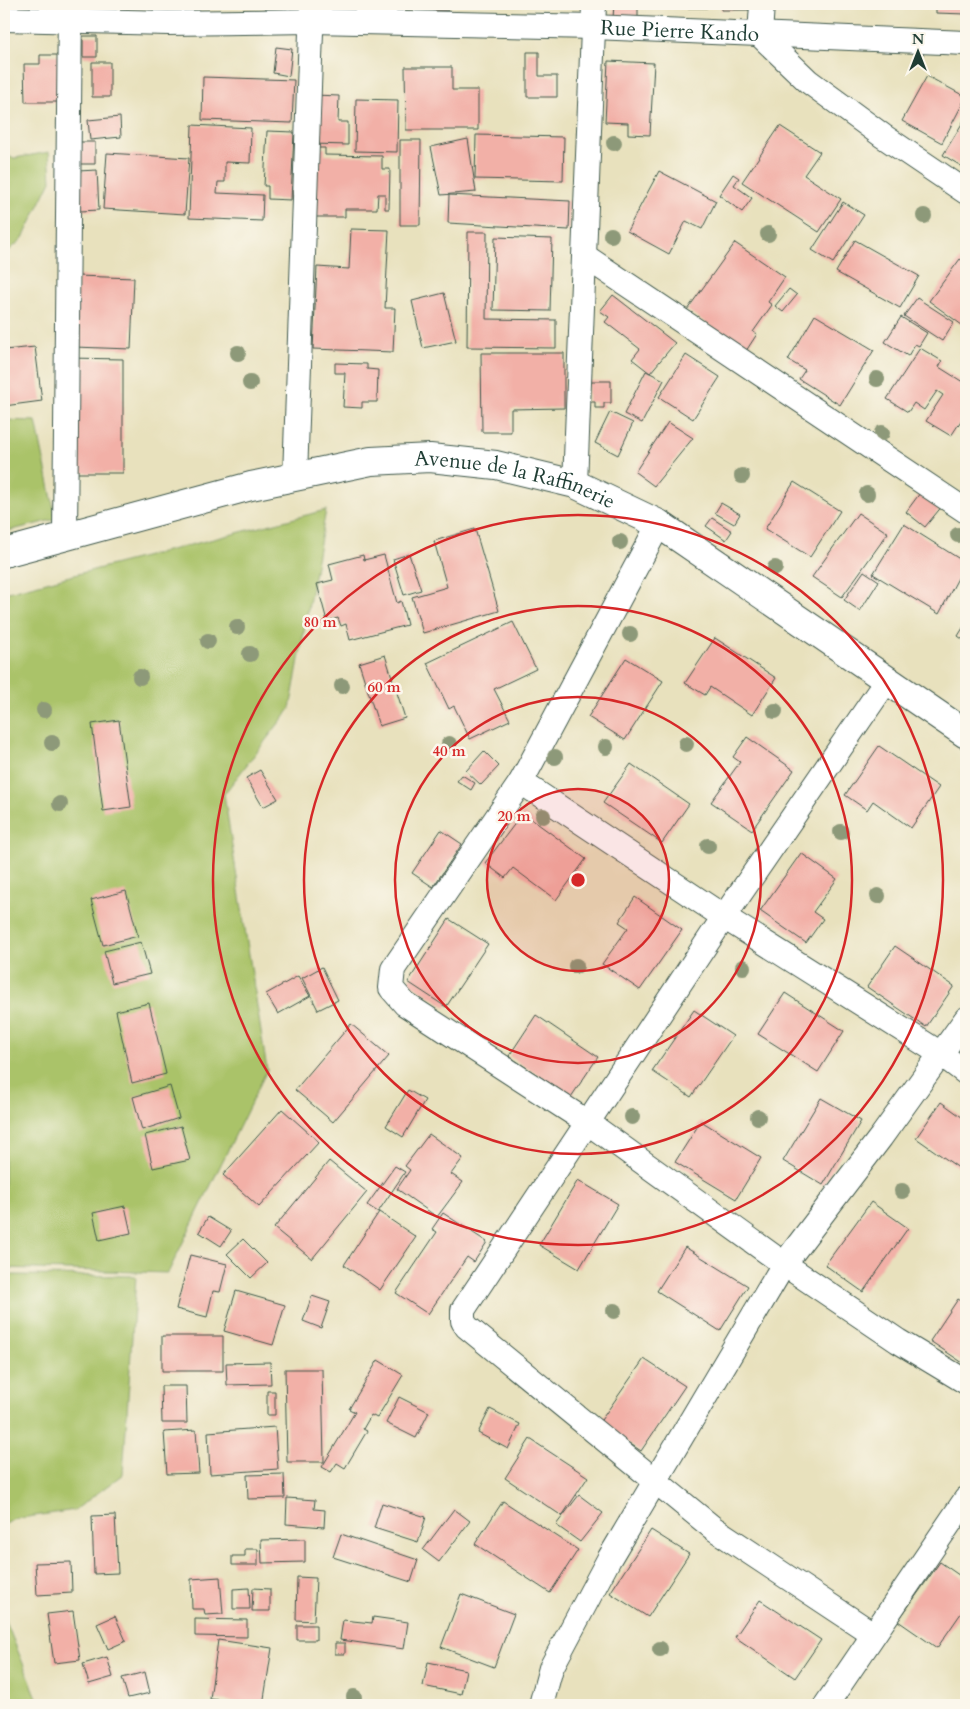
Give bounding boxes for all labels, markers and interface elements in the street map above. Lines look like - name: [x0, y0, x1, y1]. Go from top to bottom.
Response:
- street label: Rue Pierre Kando: [600, 13, 760, 49]
- north arrow: [892, 28, 942, 78]
- text: N: [912, 30, 924, 49]
- street label: Avenue de la Raffinerie: [413, 444, 620, 516]
- text: 80 m: [303, 612, 337, 632]
- text: 60 m: [367, 677, 401, 697]
- text: 40 m: [432, 741, 466, 761]
- text: 20 m: [497, 806, 531, 826]
- centre of rings: [569, 871, 587, 889]

